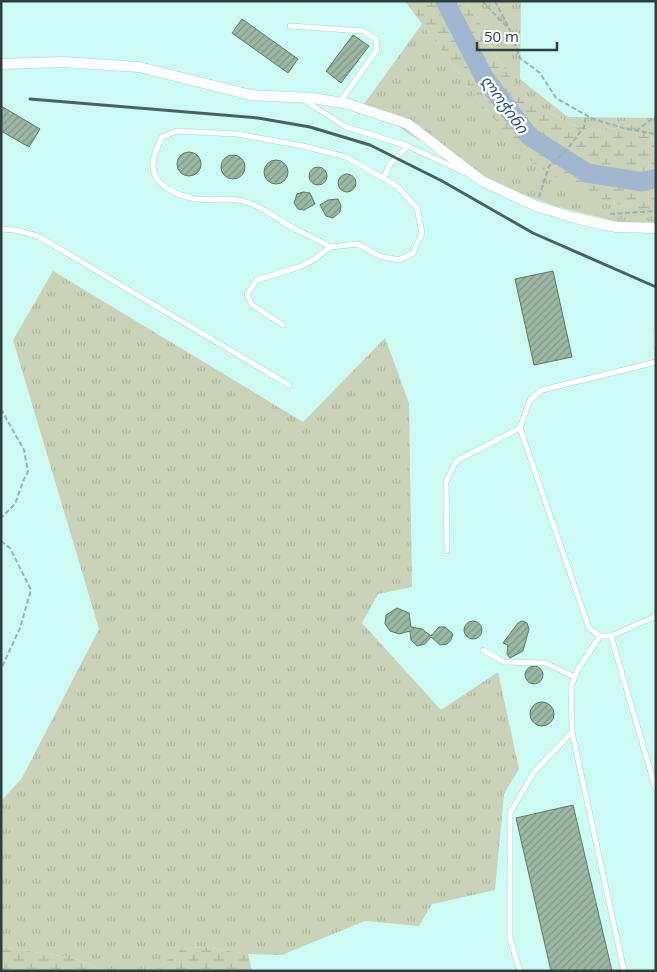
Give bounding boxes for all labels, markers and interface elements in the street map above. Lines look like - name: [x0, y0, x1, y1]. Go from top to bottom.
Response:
- scale bar: [477, 20, 557, 52]
- text: 50 m: [484, 26, 519, 46]
- water label: ლოჭინი: [476, 70, 534, 138]

